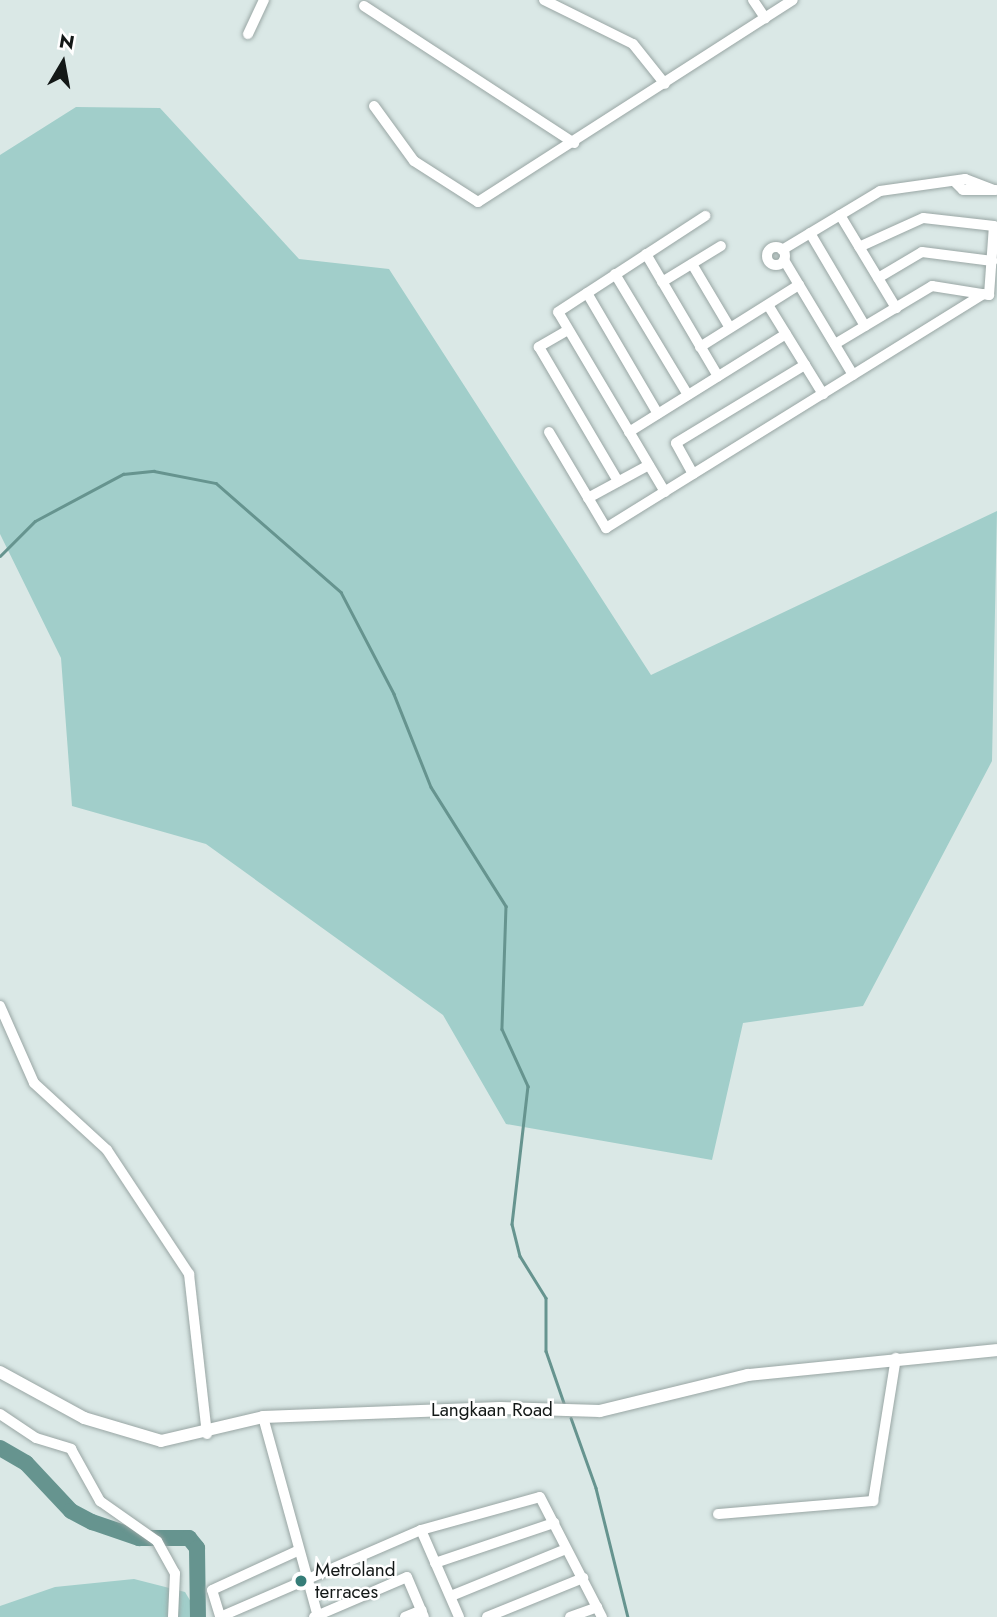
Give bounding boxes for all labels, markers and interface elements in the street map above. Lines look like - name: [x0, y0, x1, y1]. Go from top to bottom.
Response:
- text: N: [57, 27, 77, 56]
- north arrow: [28, 28, 98, 98]
- street label: Langkaan Road: [431, 1399, 553, 1421]
- place label: Metroland terraces: [315, 1559, 396, 1603]
- marker: Metroland terraces: [293, 1573, 309, 1589]

